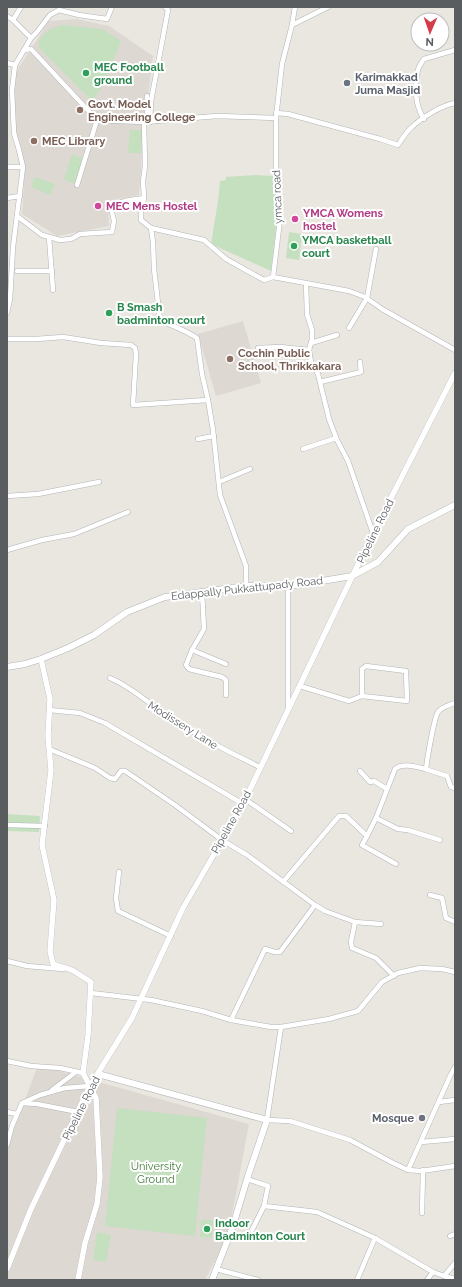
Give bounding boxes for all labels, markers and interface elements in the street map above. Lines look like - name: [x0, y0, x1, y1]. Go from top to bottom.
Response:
- north arrow: [410, 12, 450, 52]
- text: N: [425, 35, 434, 48]
- place label: MEC Football ground: [94, 61, 164, 87]
- marker: MEC Football ground: [81, 68, 91, 78]
- place label: Karimakkad Juma Masjid: [355, 71, 420, 97]
- marker: Karimakkad Juma Masjid: [342, 78, 352, 88]
- place label: Govt. Model Engineering College: [88, 98, 196, 124]
- marker: Govt. Model Engineering College: [75, 105, 85, 115]
- place label: MEC Library: [42, 135, 105, 148]
- marker: MEC Library: [29, 136, 39, 146]
- street label: ymca road: [270, 170, 285, 224]
- place label: MEC Mens Hostel: [106, 200, 198, 213]
- marker: MEC Mens Hostel: [93, 201, 103, 211]
- place label: YMCA Womens hostel: [303, 207, 383, 233]
- marker: YMCA Womens hostel: [290, 214, 300, 224]
- place label: YMCA basketball court: [302, 234, 392, 260]
- marker: YMCA basketball court: [289, 241, 299, 251]
- place label: B Smash badminton court: [117, 301, 206, 327]
- marker: B Smash badminton court: [104, 308, 114, 318]
- place label: Cochin Public School, Thrikkakara: [238, 347, 341, 373]
- marker: Cochin Public School, Thrikkakara: [225, 354, 235, 364]
- street label: Pipeline Road: [354, 497, 397, 565]
- street label: Edappally Pukkattupady Road: [171, 574, 324, 603]
- street label: Modissery Lane: [145, 699, 221, 752]
- street label: Pipeline Road: [209, 788, 254, 856]
- street label: Pipeline Road: [60, 1074, 103, 1142]
- place label: Mosque: [372, 1112, 414, 1125]
- marker: Mosque: [417, 1113, 427, 1123]
- park label: University Ground: [131, 1160, 181, 1186]
- place label: Indoor Badminton Court: [215, 1217, 306, 1243]
- marker: Indoor Badminton Court: [202, 1224, 212, 1234]

